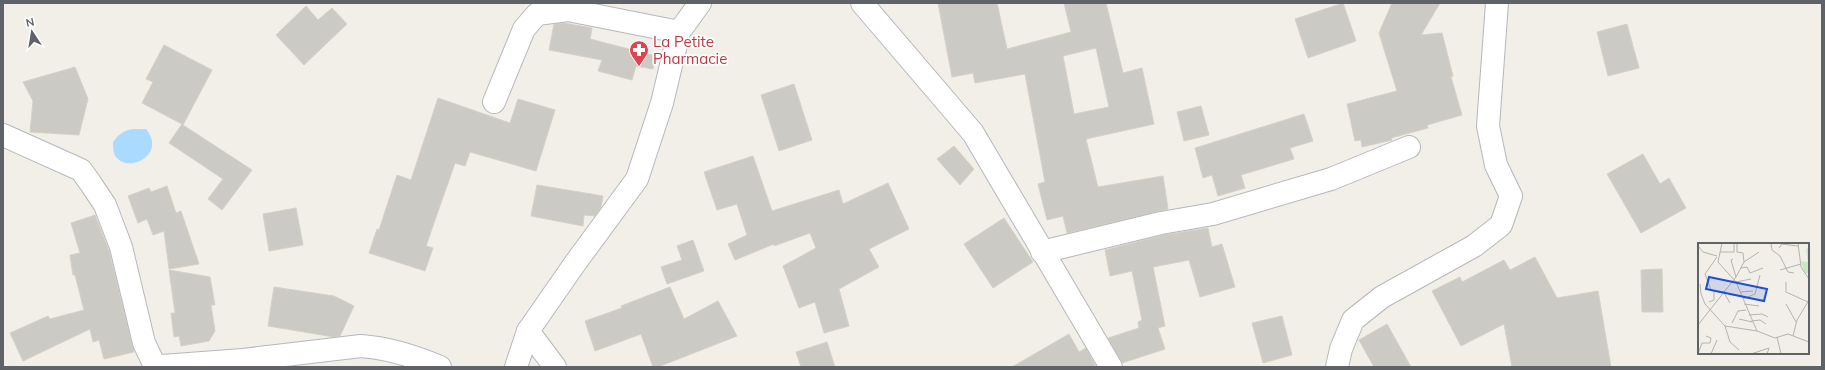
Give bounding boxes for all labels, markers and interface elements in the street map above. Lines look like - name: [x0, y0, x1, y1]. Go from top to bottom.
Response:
- north arrow: [12, 12, 52, 52]
- text: N: [24, 15, 35, 30]
- place label: La Petite Pharmacie: [653, 32, 727, 68]
- pharmacy icon: La Petite Pharmacie: [628, 39, 650, 67]
- inset map: [1698, 243, 1809, 354]

